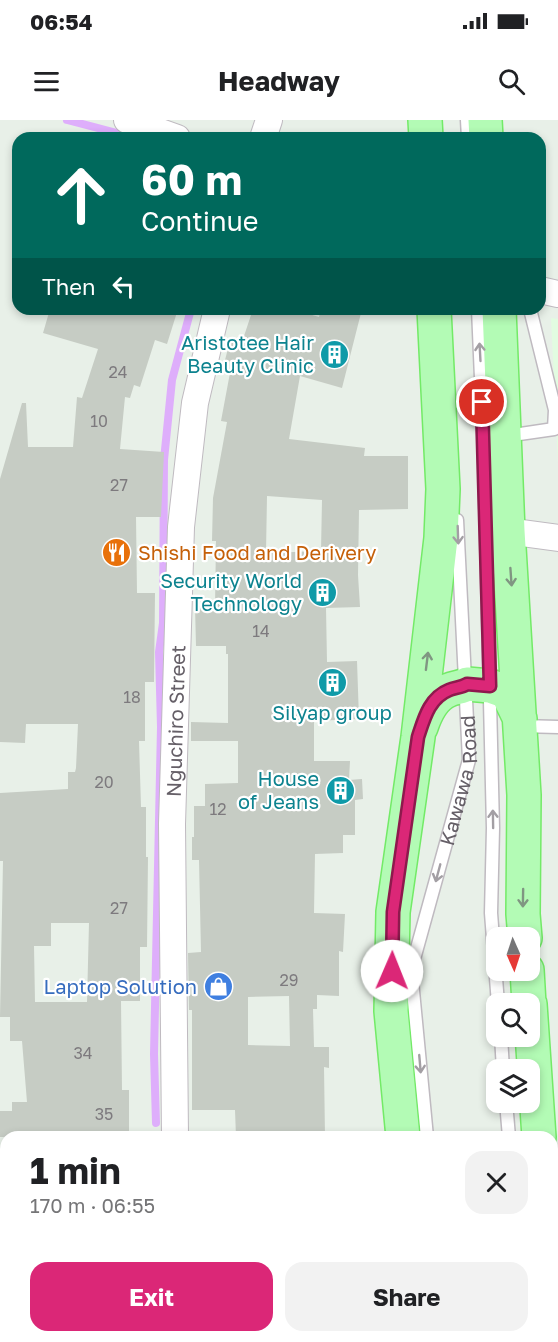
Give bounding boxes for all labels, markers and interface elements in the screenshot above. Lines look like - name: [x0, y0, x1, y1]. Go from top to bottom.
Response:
- text: 06:54: [30, 8, 92, 35]
- icon: menu: [30, 65, 63, 98]
- text: Headway: [218, 65, 340, 97]
- icon: search: [495, 65, 528, 98]
- text: 60 m: [141, 154, 242, 204]
- icon: ahead: [42, 156, 120, 234]
- text: Continue: [141, 205, 259, 237]
- icon: left: [107, 270, 140, 303]
- text: Then: [42, 273, 95, 300]
- place label: Aristotee Hair Beauty Clinic: [181, 330, 314, 377]
- building icon: Aristotee Hair Beauty Clinic: [319, 338, 351, 370]
- one-way arrow: [474, 342, 485, 362]
- house number: 24: [108, 362, 128, 382]
- pin: [456, 376, 507, 427]
- icon: arrive: [465, 385, 498, 418]
- house number: 10: [90, 411, 108, 431]
- house number: 27: [110, 475, 128, 495]
- one-way arrow: [452, 525, 463, 545]
- restaurant icon: Shishi Food and Derivery: [101, 536, 133, 568]
- place label: Shishi Food and Derivery: [138, 540, 376, 564]
- one-way arrow: [506, 567, 517, 587]
- place label: Security World Technology: [160, 568, 302, 615]
- building icon: Security World Technology: [307, 576, 339, 608]
- house number: 14: [252, 621, 270, 641]
- street label: Nguchiro Street: [161, 645, 189, 797]
- one-way arrow: [421, 652, 432, 672]
- building icon: Silyap group: [316, 666, 348, 698]
- house number: 18: [123, 687, 141, 707]
- place label: Silyap group: [272, 700, 392, 724]
- street label: Kawawa Road: [434, 715, 481, 848]
- place label: House of Jeans: [238, 766, 319, 813]
- house number: 20: [94, 772, 114, 792]
- building icon: House of Jeans: [324, 774, 356, 806]
- house number: 12: [209, 799, 227, 819]
- one-way arrow: [487, 810, 499, 830]
- one-way arrow: [432, 863, 443, 882]
- one-way arrow: [517, 887, 529, 907]
- house number: 27: [110, 898, 128, 918]
- north arrow: [486, 927, 540, 981]
- map controls: [486, 927, 540, 1113]
- position arrow: [360, 939, 424, 1003]
- shop icon: Laptop Solution: [202, 970, 234, 1002]
- house number: 29: [280, 970, 298, 990]
- place label: Laptop Solution: [44, 974, 197, 998]
- button: search: [486, 993, 540, 1047]
- house number: 34: [73, 1043, 93, 1063]
- one-way arrow: [415, 1053, 426, 1073]
- button: layers: [486, 1059, 540, 1113]
- house number: 35: [95, 1104, 113, 1124]
- text: 1 min: [30, 1149, 121, 1192]
- button: close: [465, 1151, 528, 1214]
- text: 170 m · 06:55: [30, 1193, 155, 1217]
- button: Exit: [30, 1262, 273, 1331]
- button: Share: [285, 1262, 528, 1331]

